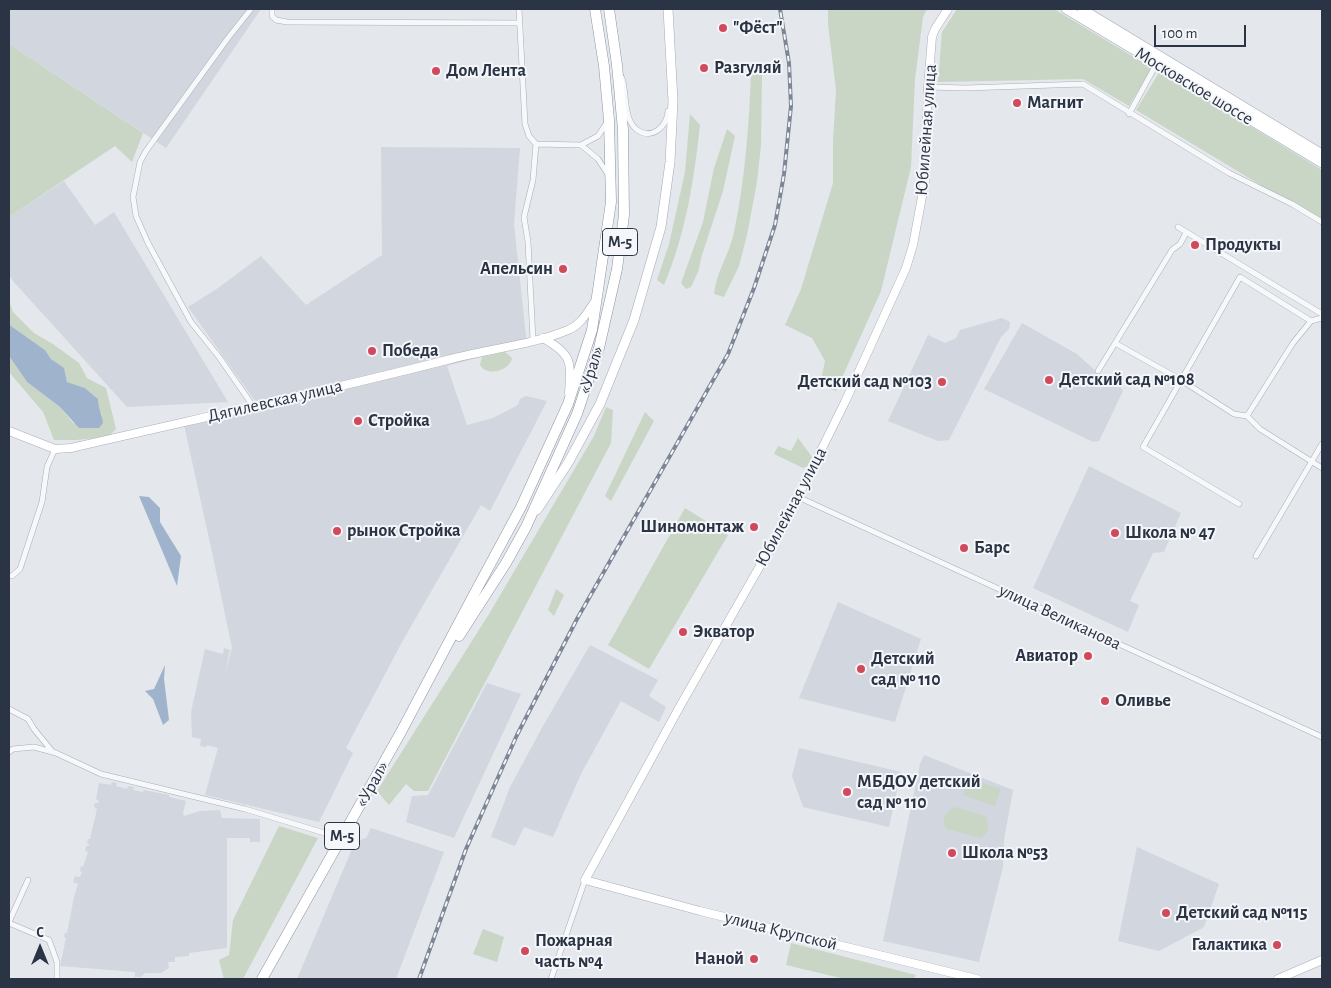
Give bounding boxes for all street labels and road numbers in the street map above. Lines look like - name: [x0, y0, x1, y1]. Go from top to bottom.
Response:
- street label: Московское шоссе: [1131, 42, 1257, 130]
- street label: Юбилейная улица: [911, 63, 941, 197]
- road number: М-5: [602, 228, 638, 256]
- street label: «Урал»: [573, 343, 609, 397]
- street label: Дягилевская улица: [205, 375, 345, 427]
- street label: Юбилейная улица: [750, 444, 832, 570]
- street label: улица Великанова: [995, 579, 1125, 655]
- street label: «Урал»: [351, 757, 393, 811]
- road number: М-5: [324, 822, 360, 849]
- street label: улица Крупской: [723, 907, 839, 955]

